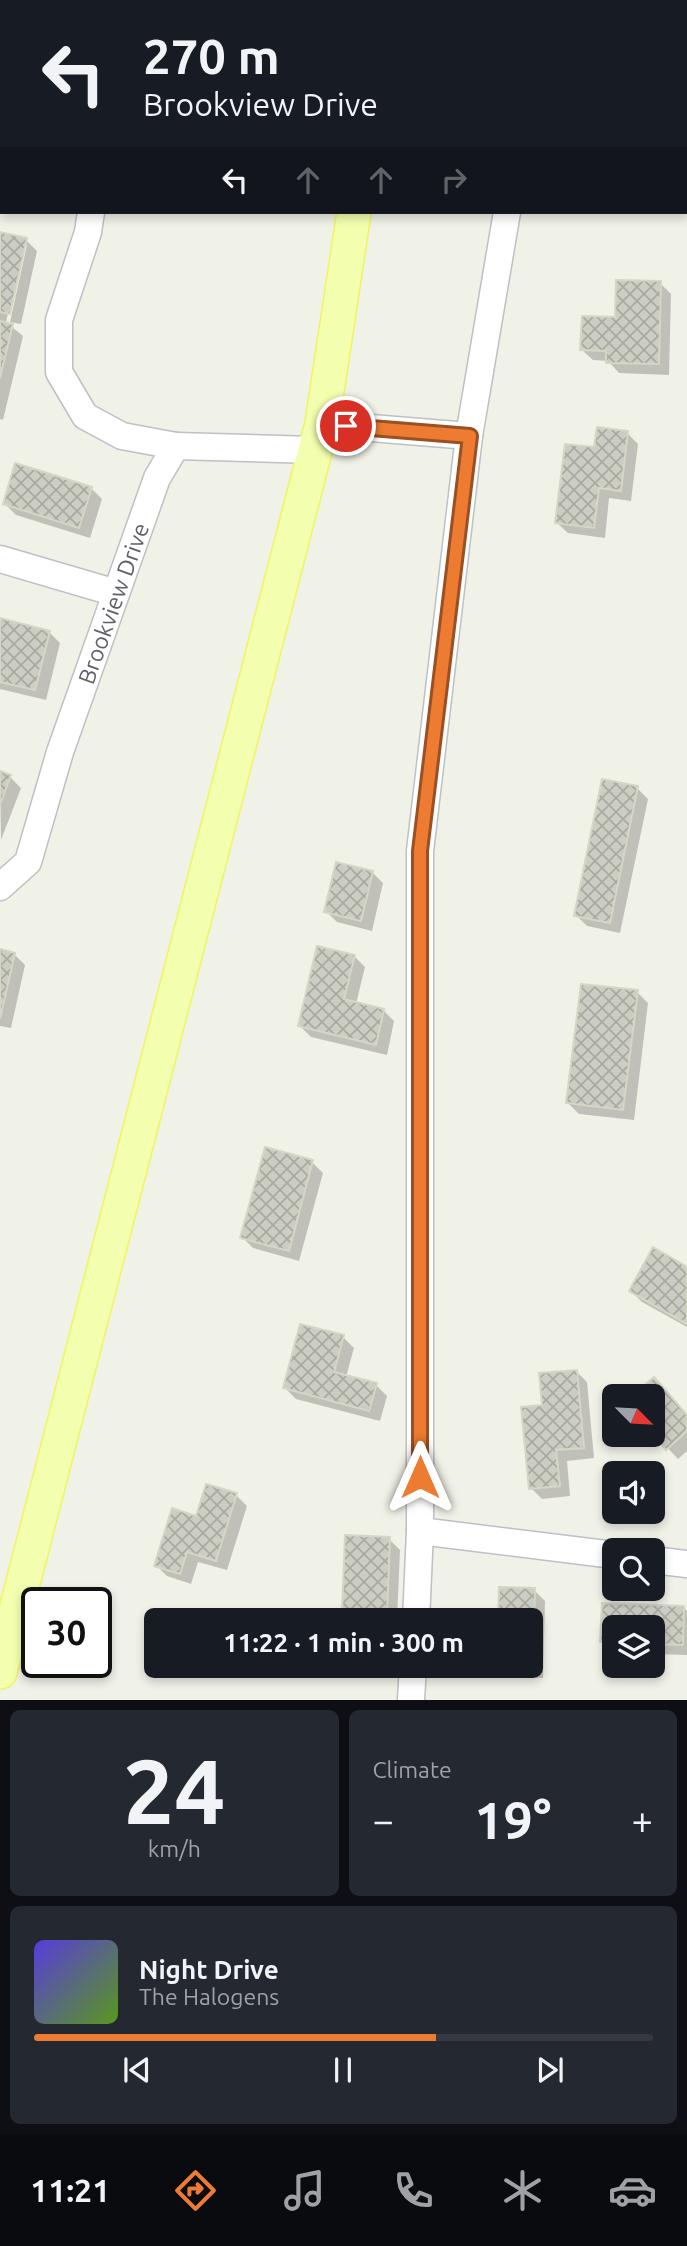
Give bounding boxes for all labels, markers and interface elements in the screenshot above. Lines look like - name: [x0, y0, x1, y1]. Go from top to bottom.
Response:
- icon: left: [28, 28, 119, 119]
- text: 270 m: [143, 28, 280, 83]
- text: Brookview Drive: [143, 86, 378, 122]
- icon: left: [216, 161, 254, 199]
- icon: ahead: [289, 161, 327, 199]
- icon: ahead: [362, 161, 400, 199]
- icon: right: [435, 161, 473, 199]
- pin: [316, 396, 376, 456]
- icon: arrive: [327, 407, 365, 445]
- street label: Brookview Drive: [73, 519, 153, 687]
- north arrow: [602, 1384, 665, 1447]
- map controls: [602, 1384, 665, 1678]
- position arrow: [383, 1440, 457, 1514]
- button: sound: [602, 1461, 665, 1524]
- button: search: [602, 1538, 665, 1601]
- speed limit sign: 30: [21, 1587, 112, 1678]
- button: layers: [602, 1615, 665, 1678]
- text: 11:22 · 1 min · 300 m: [223, 1628, 464, 1657]
- text: 24: [123, 1739, 226, 1841]
- text: Climate: [373, 1757, 452, 1782]
- text: 19°: [474, 1791, 551, 1849]
- text: −: [373, 1799, 394, 1841]
- text: +: [632, 1799, 653, 1841]
- text: km/h: [148, 1836, 201, 1861]
- text: Night Drive: [139, 1955, 279, 1984]
- text: The Halogens: [139, 1984, 279, 2009]
- icon: previous: [118, 2051, 156, 2089]
- icon: pause: [324, 2051, 362, 2089]
- icon: next: [531, 2051, 569, 2089]
- icon: directions: [171, 2166, 220, 2215]
- icon: music: [280, 2166, 329, 2215]
- icon: phone: [389, 2166, 438, 2215]
- icon: climate: [498, 2166, 547, 2215]
- icon: car: [608, 2166, 657, 2215]
- text: 11:21: [30, 2172, 110, 2208]

